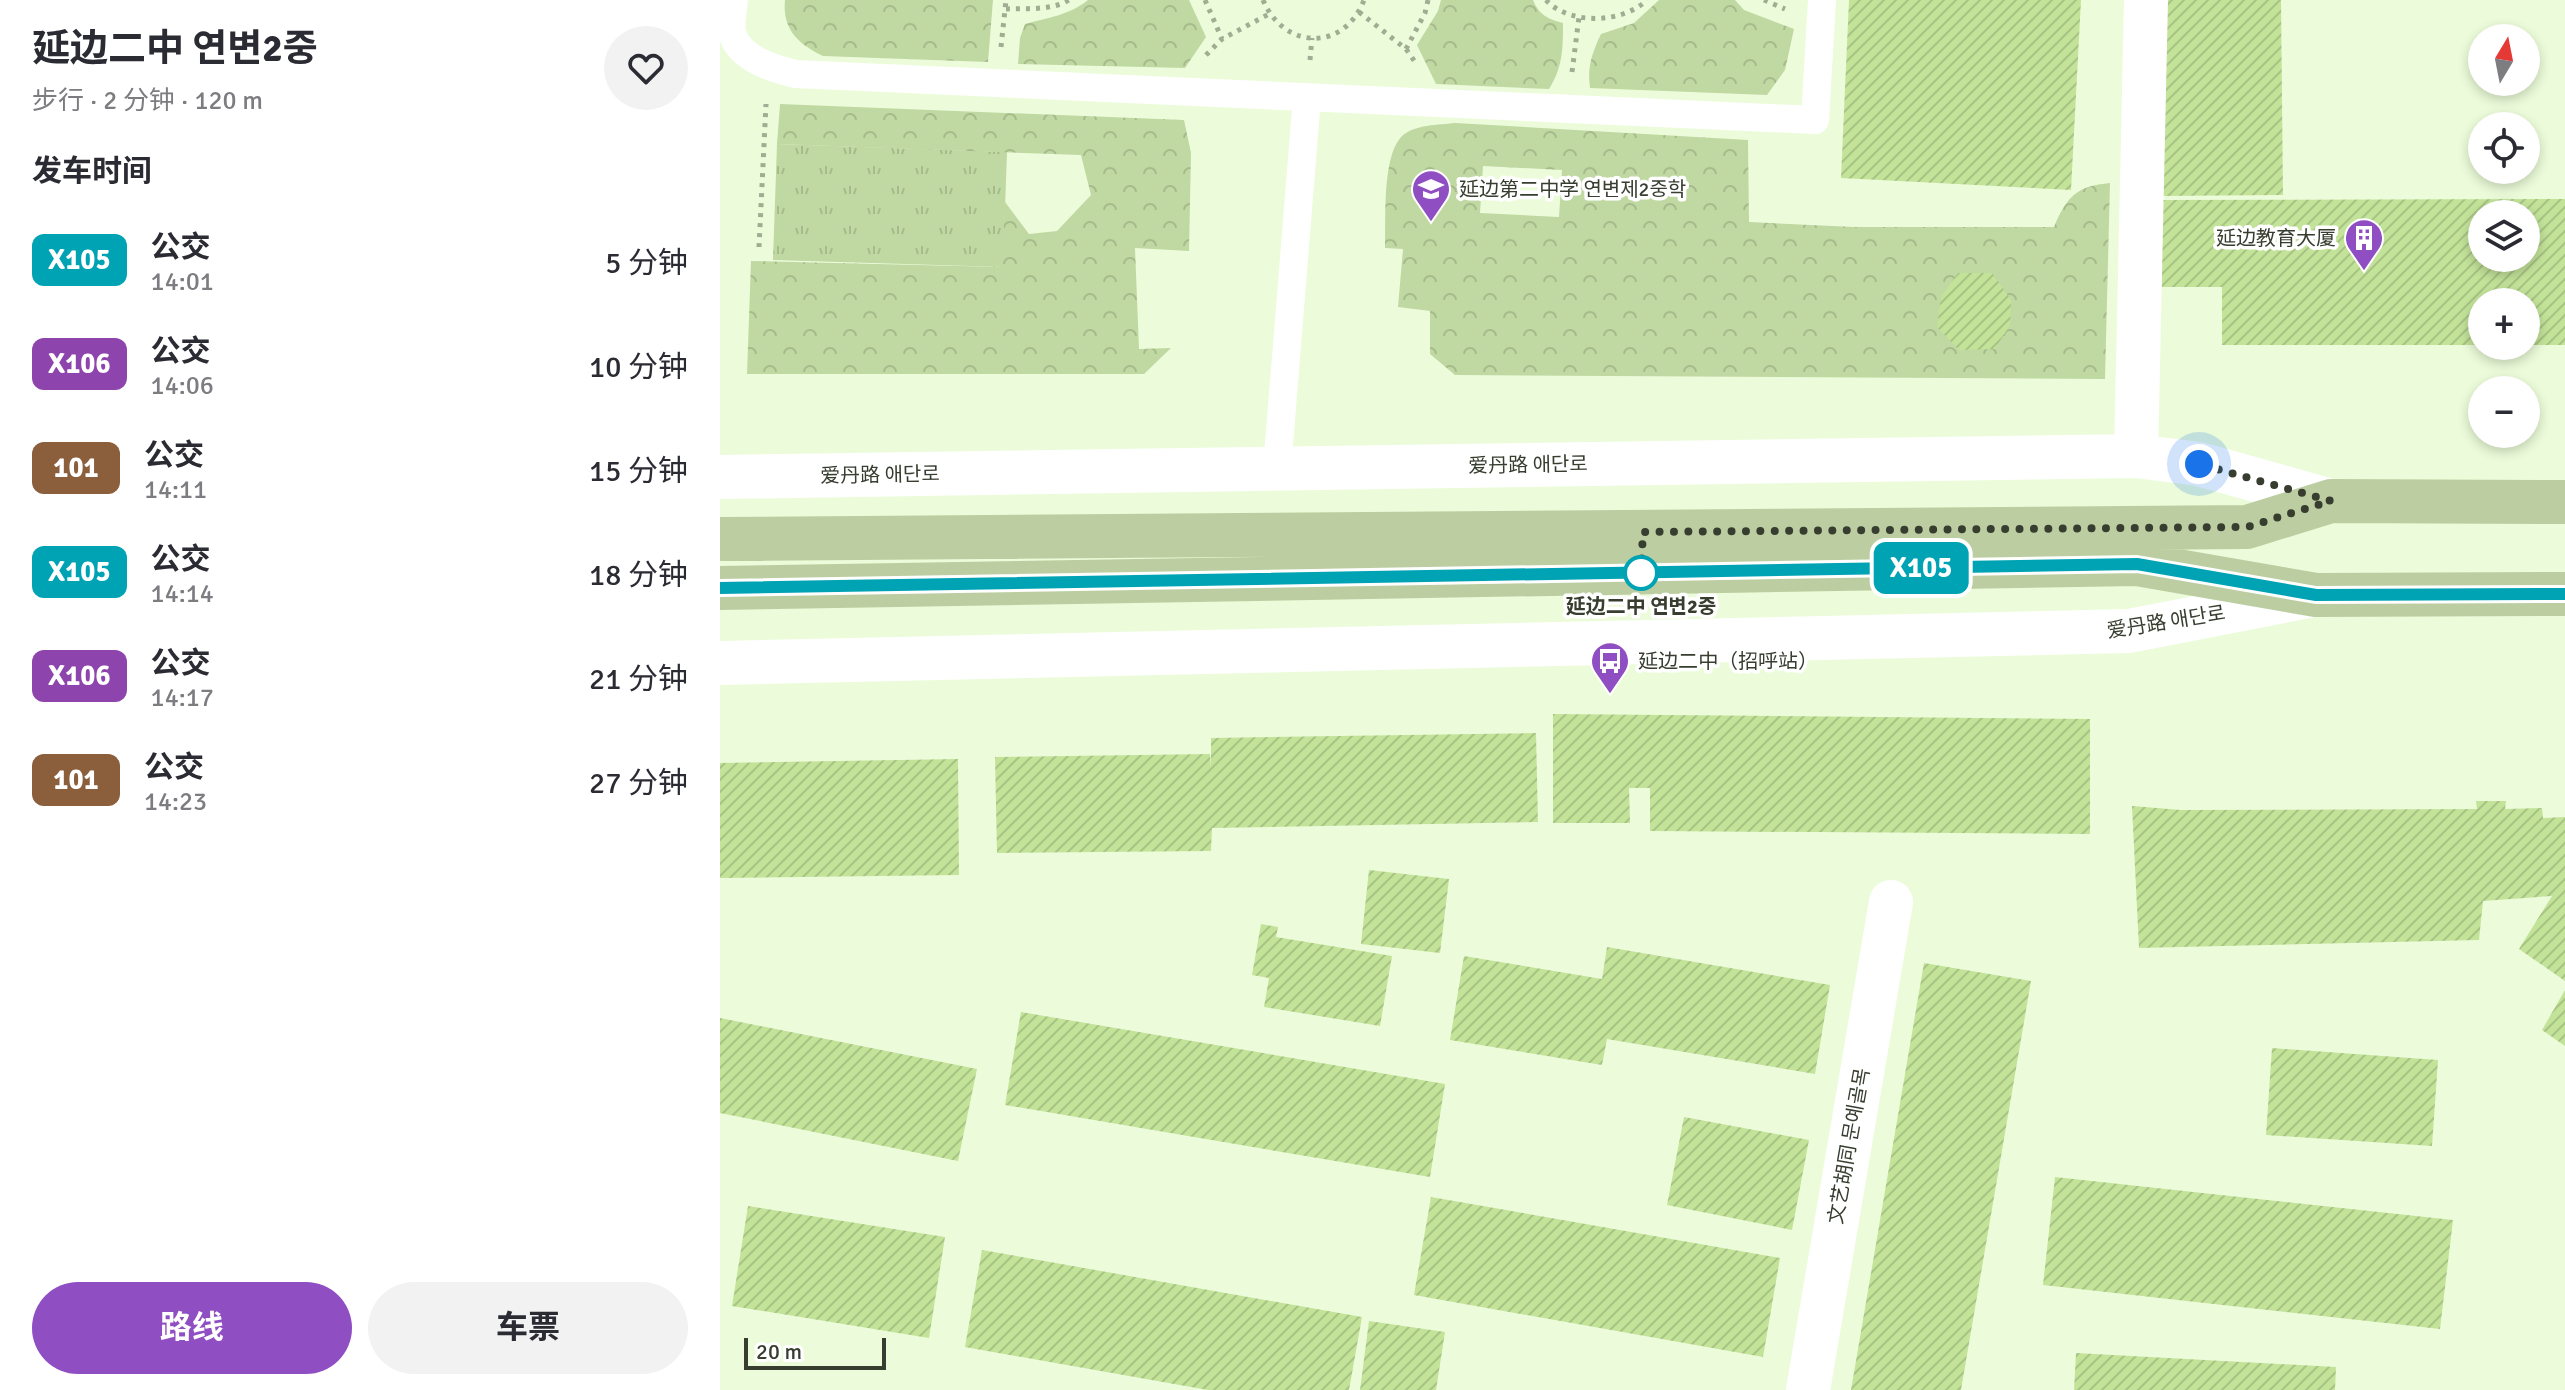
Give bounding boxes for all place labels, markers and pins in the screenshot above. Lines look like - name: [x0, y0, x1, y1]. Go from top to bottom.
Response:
- school or university icon: 延边第二中学 연변제2중학: [1410, 168, 1452, 223]
- place label: 延边第二中学 연변제2중학: [1459, 177, 1686, 202]
- building icon: 延边教育大厦: [2343, 217, 2385, 272]
- place label: 延边教育大厦: [2216, 226, 2336, 251]
- marker: 延边二中 연변2중: [1624, 556, 1658, 590]
- place label: 延边二中 연변2중: [1566, 594, 1716, 619]
- bus stop icon: 延边二中（招呼站）: [1589, 640, 1631, 695]
- place label: 延边二中（招呼站）: [1638, 649, 1818, 674]

